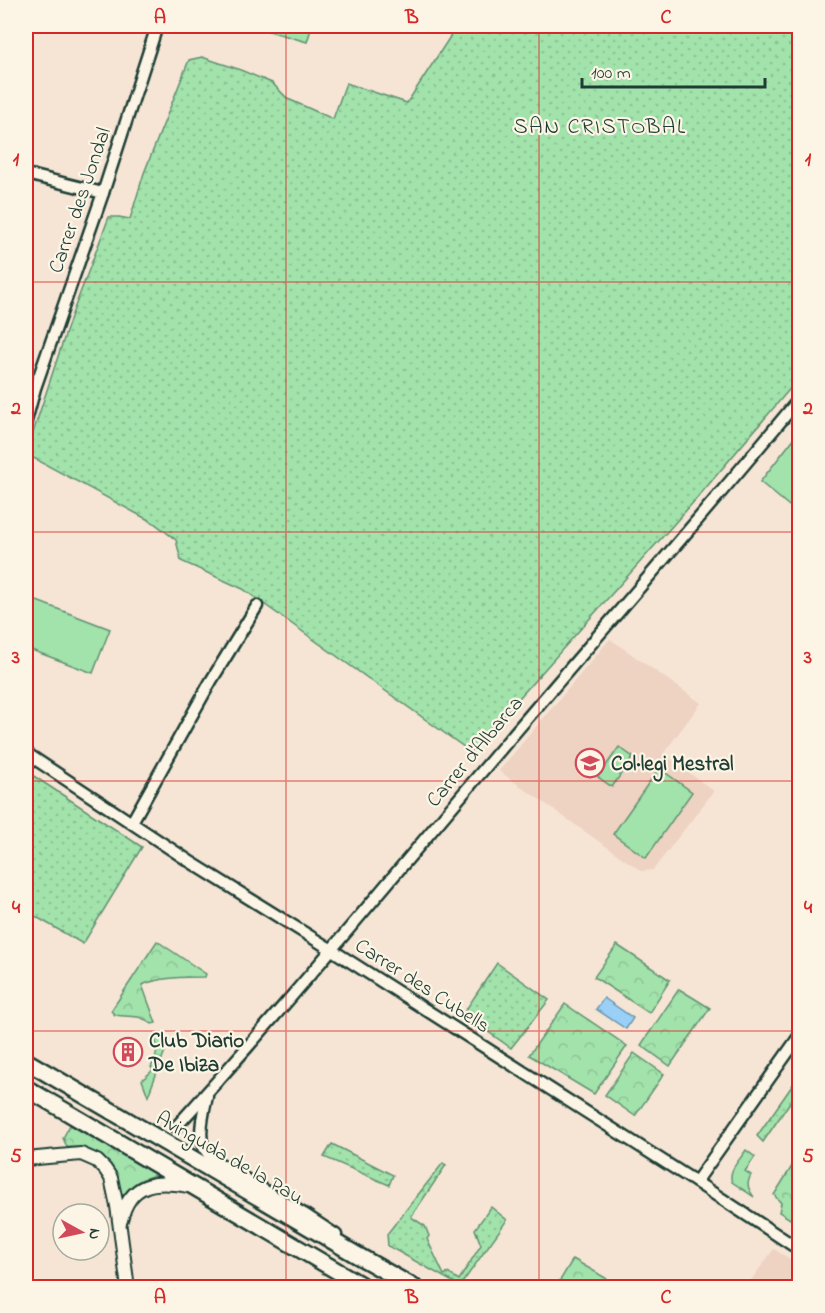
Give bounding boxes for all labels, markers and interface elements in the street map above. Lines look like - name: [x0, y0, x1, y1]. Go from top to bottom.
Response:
- text: A: [154, 4, 166, 33]
- text: B: [404, 4, 419, 33]
- text: C: [661, 4, 672, 33]
- scale bar: [582, 51, 765, 89]
- text: 100 m: [591, 61, 631, 87]
- district label: SAN CRISTOBAL: [513, 112, 687, 144]
- street label: Carrer des Jondal: [42, 124, 120, 278]
- text: 1: [13, 146, 20, 175]
- text: 1: [805, 146, 812, 175]
- text: 2: [10, 395, 21, 424]
- text: 2: [802, 395, 813, 424]
- text: 3: [11, 644, 20, 673]
- text: 3: [803, 644, 812, 673]
- street label: Carrer d'Albarca: [420, 690, 531, 814]
- school or university icon: Col·legi Mestral: [574, 747, 606, 779]
- place label: Col·legi Mestral: [611, 750, 734, 782]
- text: 4: [12, 894, 21, 923]
- text: 4: [804, 894, 813, 923]
- street label: Carrer des Cubells: [348, 932, 495, 1042]
- place label: Club Diario De Ibiza: [148, 1027, 244, 1081]
- building icon: Club Diario De Ibiza: [112, 1036, 144, 1068]
- street label: Avinguda de la Pau: [149, 1104, 308, 1215]
- text: 5: [10, 1143, 22, 1172]
- text: 5: [802, 1143, 814, 1172]
- north arrow: [51, 1202, 111, 1262]
- text: N: [81, 1227, 107, 1241]
- text: A: [154, 1284, 166, 1313]
- text: B: [404, 1284, 419, 1313]
- text: C: [661, 1284, 672, 1313]

